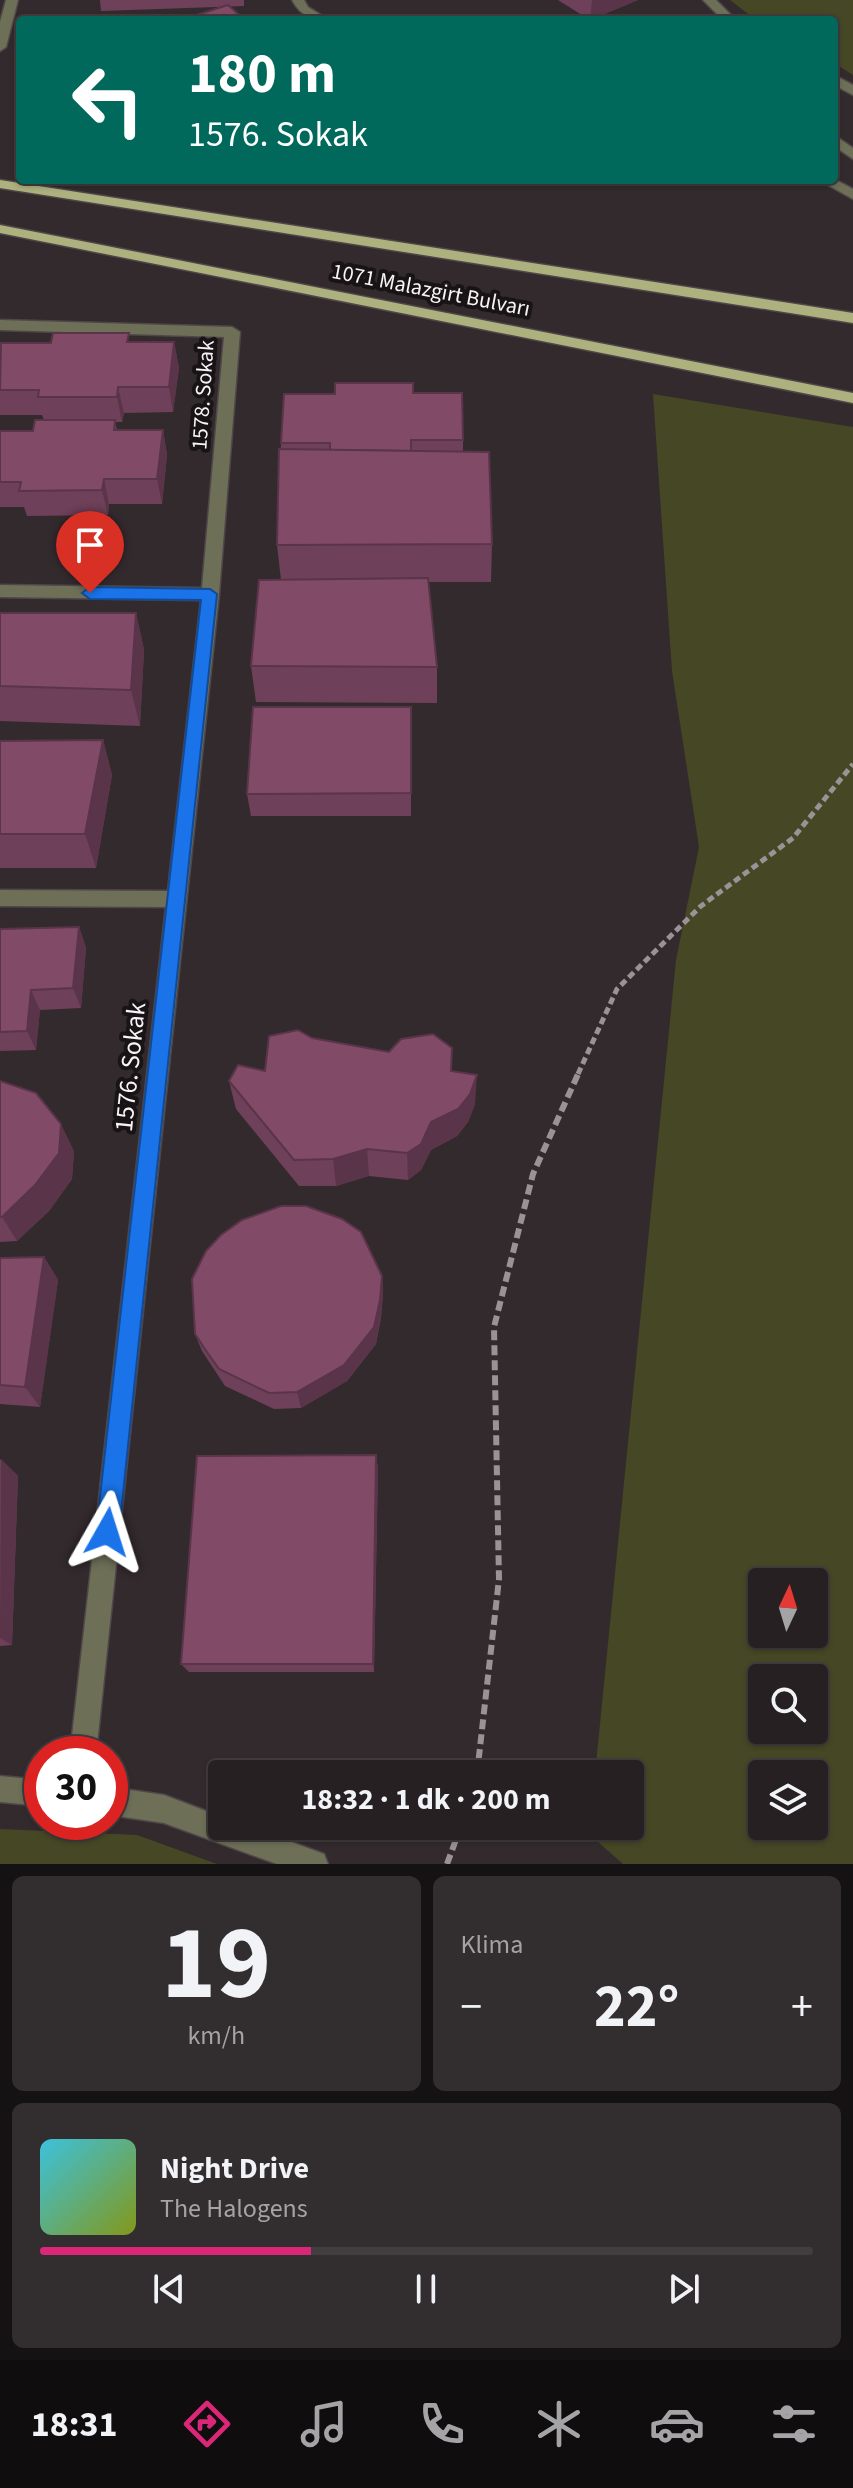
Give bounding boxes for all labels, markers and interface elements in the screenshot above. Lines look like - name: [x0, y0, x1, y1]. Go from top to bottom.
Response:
- text: 180 m: [188, 35, 336, 114]
- icon: left: [56, 48, 160, 152]
- text: 1576. Sokak: [188, 109, 368, 160]
- street label: 1071 Malazgirt Bulvarı: [329, 255, 533, 325]
- street label: 1578. Sokak: [183, 339, 223, 451]
- pin: [56, 511, 124, 593]
- icon: arrive: [68, 523, 112, 567]
- street label: 1576. Sokak: [105, 1000, 155, 1134]
- position arrow: [65, 1490, 149, 1574]
- north arrow: [748, 1568, 828, 1648]
- map controls: [748, 1568, 828, 1840]
- button: search: [748, 1664, 828, 1744]
- speed limit sign: 30: [24, 1736, 128, 1840]
- button: layers: [748, 1760, 828, 1840]
- text: 18:32 · 1 dk · 200 m: [301, 1778, 551, 1821]
- text: 19: [161, 1891, 271, 2039]
- text: Klima: [461, 1926, 523, 1963]
- text: 22°: [594, 1965, 679, 2050]
- text: −: [461, 1976, 482, 2039]
- text: +: [791, 1976, 813, 2039]
- text: km/h: [187, 2017, 245, 2054]
- text: Night Drive: [160, 2147, 309, 2190]
- text: The Halogens: [160, 2190, 308, 2227]
- icon: previous: [147, 2267, 191, 2311]
- icon: pause: [404, 2267, 448, 2311]
- icon: next: [662, 2267, 706, 2311]
- icon: directions: [179, 2396, 235, 2452]
- icon: music: [296, 2396, 352, 2452]
- icon: phone: [414, 2396, 470, 2452]
- icon: climate: [531, 2396, 587, 2452]
- icon: car: [649, 2396, 705, 2452]
- icon: filters: [766, 2396, 822, 2452]
- text: 18:31: [31, 2399, 118, 2450]

